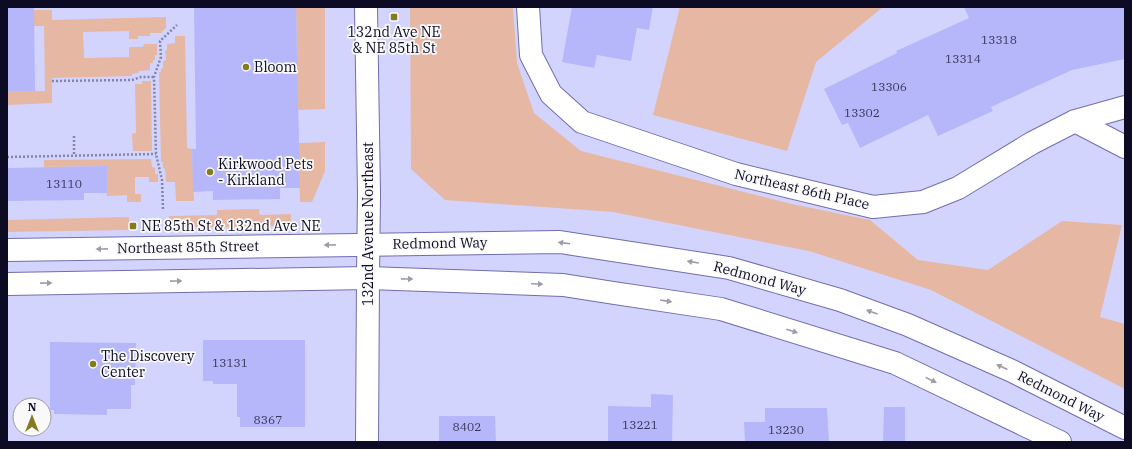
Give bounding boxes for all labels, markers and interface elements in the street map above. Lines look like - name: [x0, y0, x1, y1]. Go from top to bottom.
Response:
- marker: 132nd Ave NE & NE 85th St: [389, 12, 399, 22]
- place label: 132nd Ave NE & NE 85th St: [347, 23, 441, 57]
- house number: 13318: [981, 32, 1017, 47]
- house number: 13314: [945, 51, 981, 66]
- place label: Bloom: [254, 58, 297, 76]
- marker: Bloom: [241, 62, 251, 72]
- house number: 13306: [871, 79, 907, 94]
- house number: 13302: [844, 105, 880, 120]
- street label: 132nd Avenue Northeast: [359, 142, 377, 306]
- place label: Kirkwood Pets - Kirkland: [218, 155, 313, 189]
- street label: Northeast 86th Place: [733, 165, 871, 213]
- marker: Kirkwood Pets - Kirkland: [205, 167, 215, 177]
- house number: 13110: [46, 176, 82, 191]
- place label: NE 85th St & 132nd Ave NE: [141, 217, 321, 235]
- marker: NE 85th St & 132nd Ave NE: [128, 221, 138, 231]
- street label: Redmond Way: [392, 233, 488, 253]
- street label: Northeast 85th Street: [117, 237, 259, 257]
- one-way arrow: [558, 240, 570, 246]
- one-way arrow: [323, 242, 336, 248]
- one-way arrow: [96, 245, 108, 252]
- street label: Redmond Way: [712, 257, 809, 299]
- one-way arrow: [687, 259, 699, 265]
- one-way arrow: [401, 276, 414, 282]
- one-way arrow: [170, 278, 183, 284]
- one-way arrow: [40, 280, 52, 287]
- one-way arrow: [531, 281, 544, 287]
- one-way arrow: [660, 298, 672, 304]
- one-way arrow: [865, 308, 877, 314]
- one-way arrow: [786, 328, 798, 334]
- place label: The Discovery Center: [101, 347, 195, 381]
- house number: 13131: [212, 355, 248, 370]
- marker: The Discovery Center: [88, 359, 98, 369]
- one-way arrow: [997, 364, 1008, 370]
- street label: Redmond Way: [1015, 366, 1108, 426]
- one-way arrow: [925, 377, 936, 383]
- north arrow: [12, 397, 52, 437]
- text: N: [28, 400, 37, 414]
- house number: 8367: [254, 412, 282, 427]
- house number: 13221: [622, 417, 658, 432]
- house number: 8402: [453, 419, 481, 434]
- house number: 13230: [768, 422, 804, 437]

